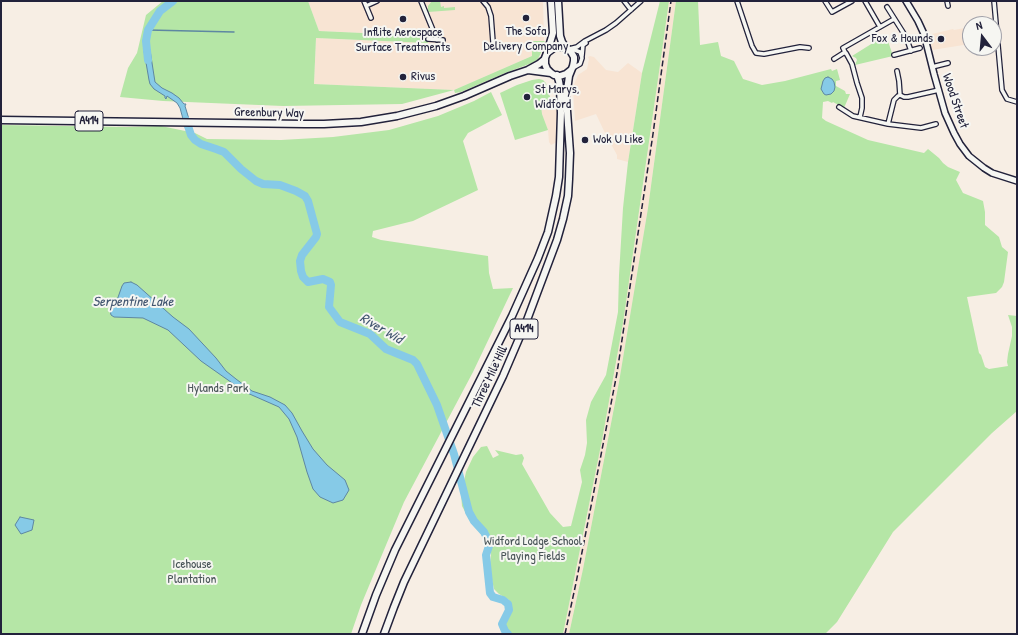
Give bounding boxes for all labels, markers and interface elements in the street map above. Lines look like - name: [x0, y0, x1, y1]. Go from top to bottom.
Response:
- marker: The Sofa Delivery Company: [521, 13, 531, 23]
- marker: Inflite Aerospace Surface Treatments: [398, 14, 408, 24]
- north arrow: [962, 16, 1002, 56]
- text: N: [974, 18, 984, 33]
- place label: The Sofa Delivery Company: [484, 24, 568, 55]
- place label: Inflite Aerospace Surface Treatments: [356, 25, 450, 56]
- place label: Fox & Hounds: [872, 31, 933, 47]
- marker: Fox & Hounds: [936, 34, 946, 44]
- place label: Rivus: [411, 69, 435, 85]
- marker: Rivus: [398, 72, 408, 82]
- street label: Wood Street: [938, 72, 972, 130]
- place label: St Marys, Widford: [535, 82, 579, 113]
- marker: St Marys, Widford: [522, 92, 532, 102]
- street label: Greenbury Way: [234, 105, 304, 121]
- road number: A414: [75, 111, 103, 131]
- place label: Wok U Like: [593, 132, 643, 148]
- marker: Wok U Like: [580, 135, 590, 145]
- water label: Serpentine Lake: [93, 294, 173, 310]
- water label: River Wid: [357, 310, 405, 348]
- road number: A414: [510, 319, 538, 339]
- street label: Three Mile Hill: [469, 343, 511, 411]
- park label: Hylands Park: [188, 381, 248, 397]
- park label: Widford Lodge School Playing Fields: [484, 534, 582, 565]
- park label: Icehouse Plantation: [168, 557, 216, 588]

